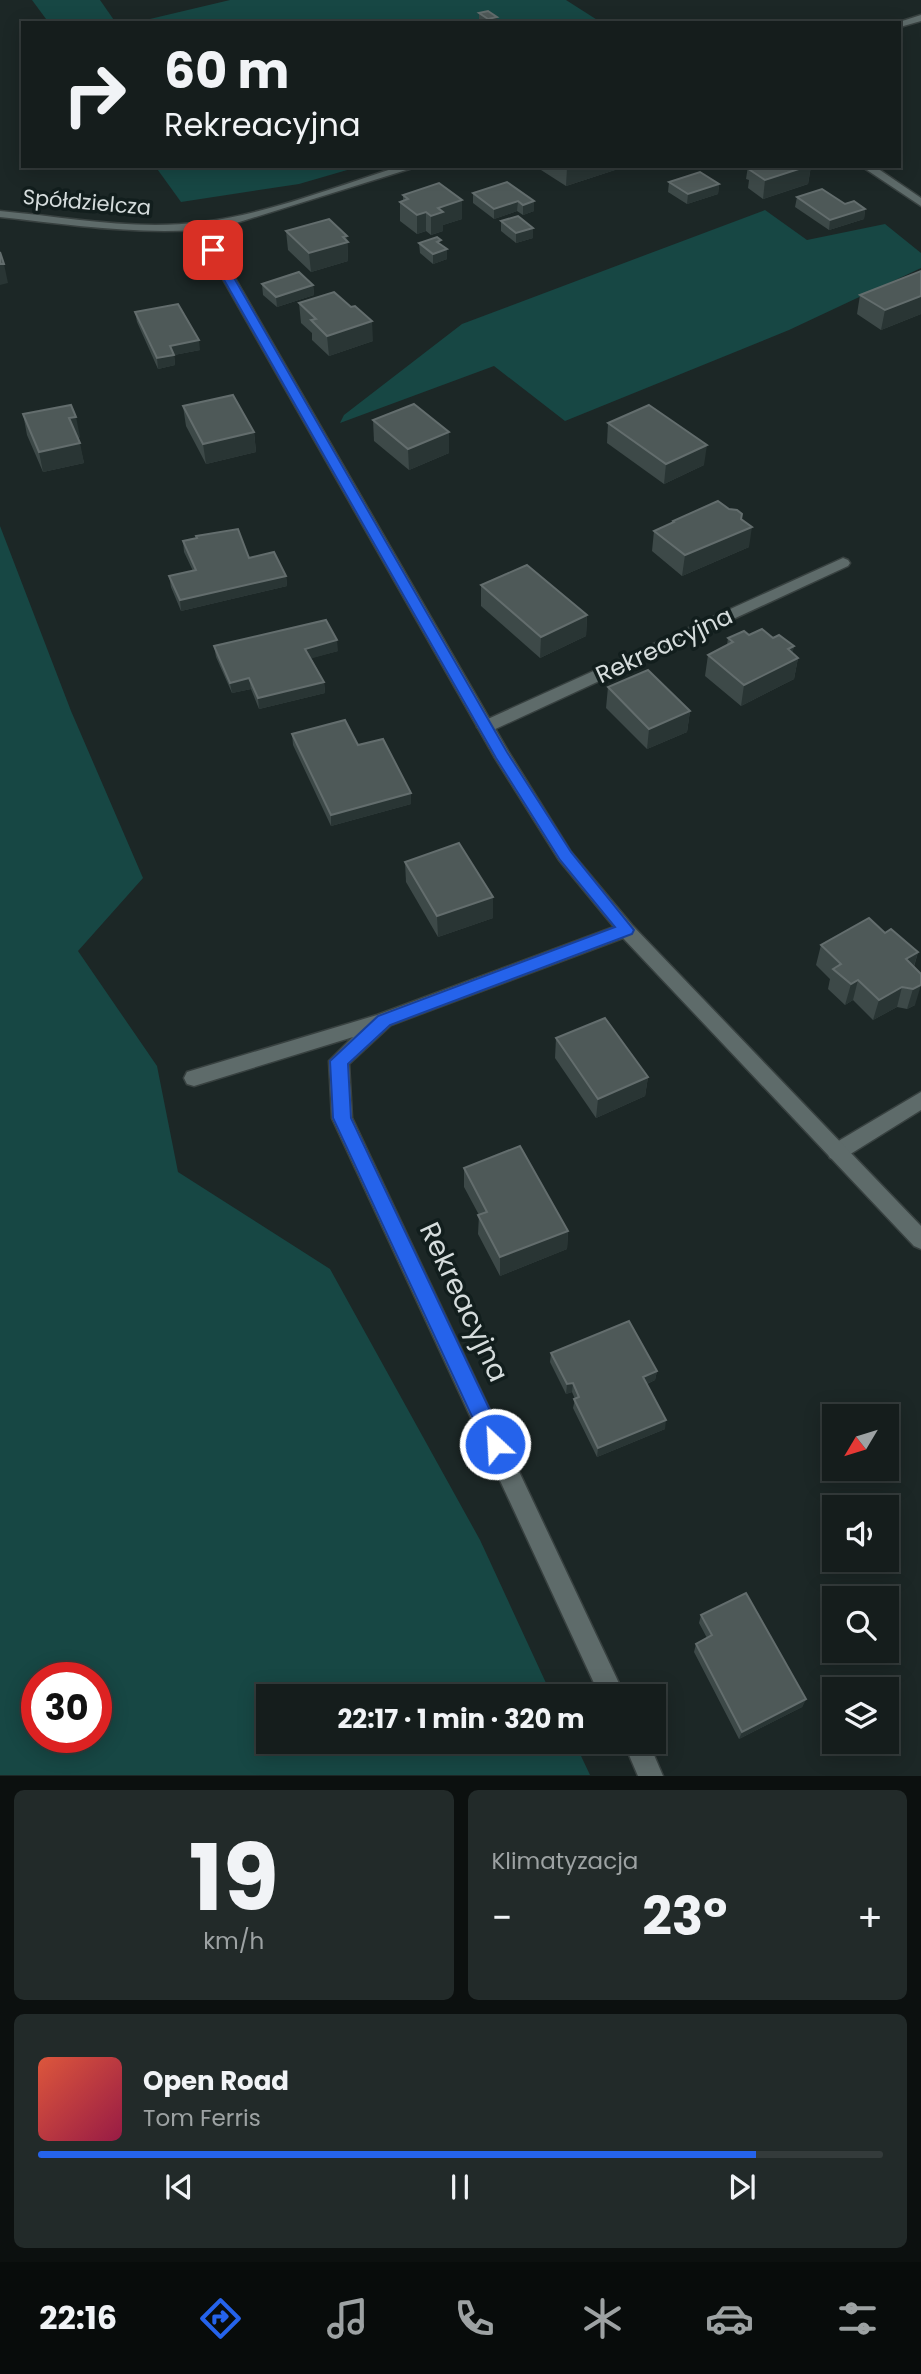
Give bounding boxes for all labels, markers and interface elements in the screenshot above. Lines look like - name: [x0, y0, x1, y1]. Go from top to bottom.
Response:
- text: 60 m: [164, 37, 289, 105]
- icon: right: [49, 49, 140, 140]
- text: Rekreacyjna: [164, 102, 361, 147]
- street label: Spółdzielcza: [22, 182, 152, 222]
- pin: [183, 220, 243, 280]
- icon: arrive: [194, 231, 232, 269]
- street label: Rekreacyjna: [590, 599, 738, 691]
- street label: Rekreacyjna: [410, 1216, 518, 1388]
- north arrow: [822, 1404, 900, 1480]
- map controls: [822, 1404, 899, 1754]
- position arrow: [458, 1407, 532, 1481]
- button: sound: [822, 1495, 899, 1572]
- button: search: [822, 1586, 899, 1663]
- speed limit sign: 30: [21, 1662, 112, 1753]
- button: layers: [822, 1677, 899, 1754]
- text: 22:17 · 1 min · 320 m: [338, 1701, 584, 1737]
- text: 19: [189, 1814, 279, 1942]
- text: Klimatyzacja: [492, 1845, 638, 1877]
- text: 23°: [642, 1880, 727, 1953]
- text: −: [492, 1891, 512, 1944]
- text: +: [857, 1891, 883, 1944]
- text: km/h: [203, 1925, 264, 1957]
- text: Open Road: [143, 2063, 289, 2099]
- text: Tom Ferris: [143, 2102, 261, 2134]
- icon: previous: [160, 2168, 198, 2206]
- icon: pause: [441, 2168, 479, 2206]
- icon: next: [723, 2168, 761, 2206]
- icon: directions: [196, 2294, 245, 2343]
- icon: music: [323, 2294, 372, 2343]
- icon: phone: [450, 2294, 499, 2343]
- icon: climate: [578, 2294, 627, 2343]
- icon: car: [705, 2294, 754, 2343]
- icon: filters: [833, 2294, 882, 2343]
- text: 22:16: [39, 2295, 117, 2340]

